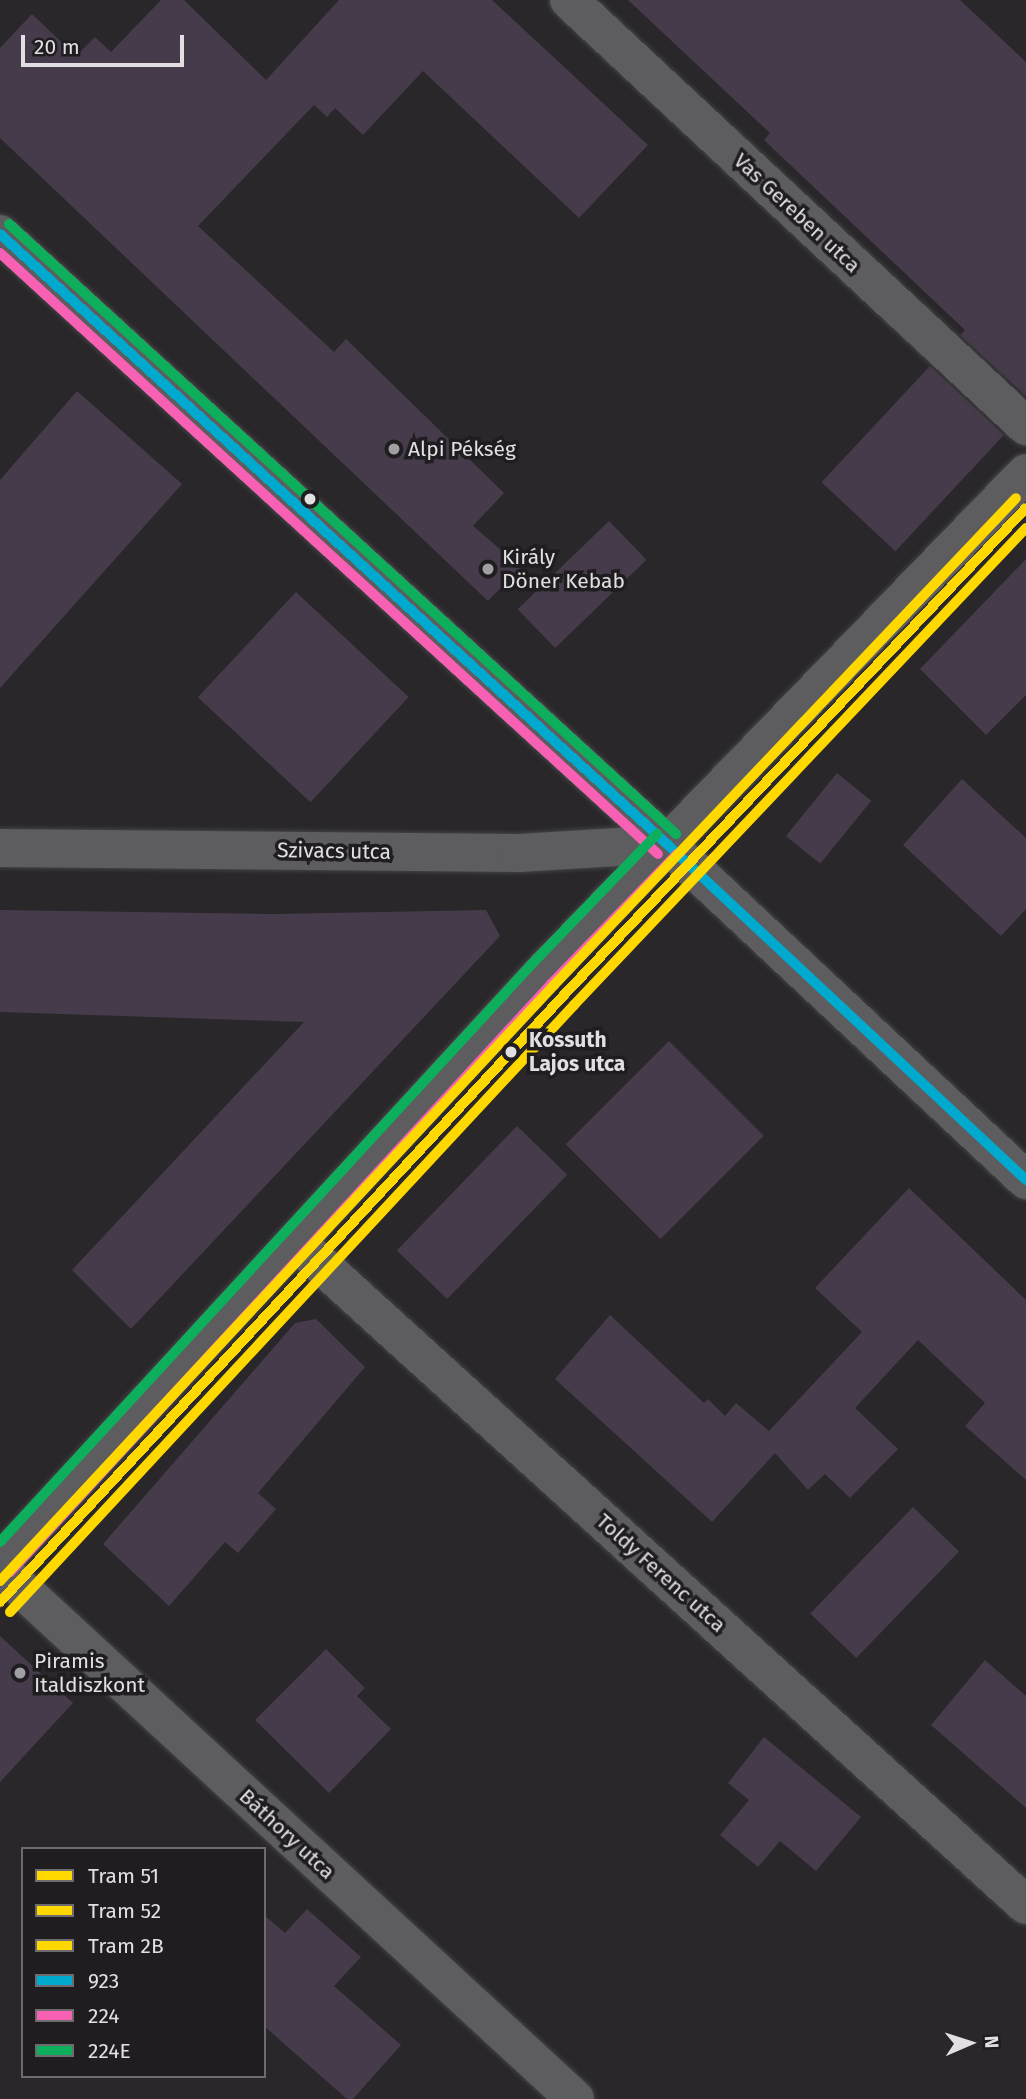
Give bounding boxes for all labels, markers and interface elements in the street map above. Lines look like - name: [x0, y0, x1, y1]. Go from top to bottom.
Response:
- scale bar: [24, 21, 187, 65]
- text: 20 m: [34, 34, 80, 60]
- street label: Vas Gereben utca: [729, 148, 865, 278]
- place label: Alpi Pékség: [408, 436, 516, 462]
- marker: Alpi Pékség: [386, 441, 402, 457]
- unlabelled marker: [303, 492, 317, 506]
- place label: Király Döner Kebab: [502, 544, 625, 594]
- marker: Király Döner Kebab: [480, 561, 496, 577]
- street label: Szivacs utca: [277, 837, 391, 865]
- place label: Kossuth Lajos utca: [529, 1027, 625, 1077]
- marker: Kossuth Lajos utca: [499, 1040, 523, 1064]
- street label: Toldy Ferenc utca: [591, 1508, 731, 1638]
- place label: Piramis Italdiszkont: [34, 1648, 145, 1698]
- marker: Piramis Italdiszkont: [12, 1665, 28, 1681]
- street label: Báthory utca: [234, 1783, 340, 1885]
- legend: [21, 1847, 266, 2078]
- text: Tram 51: [88, 1863, 159, 1889]
- text: Tram 52: [88, 1898, 161, 1924]
- text: Tram 2B: [88, 1933, 164, 1959]
- text: 923: [88, 1968, 119, 1994]
- text: 224: [88, 2003, 119, 2029]
- north arrow: [935, 2008, 1005, 2078]
- text: N: [980, 2035, 1003, 2049]
- text: 224E: [88, 2038, 131, 2064]

